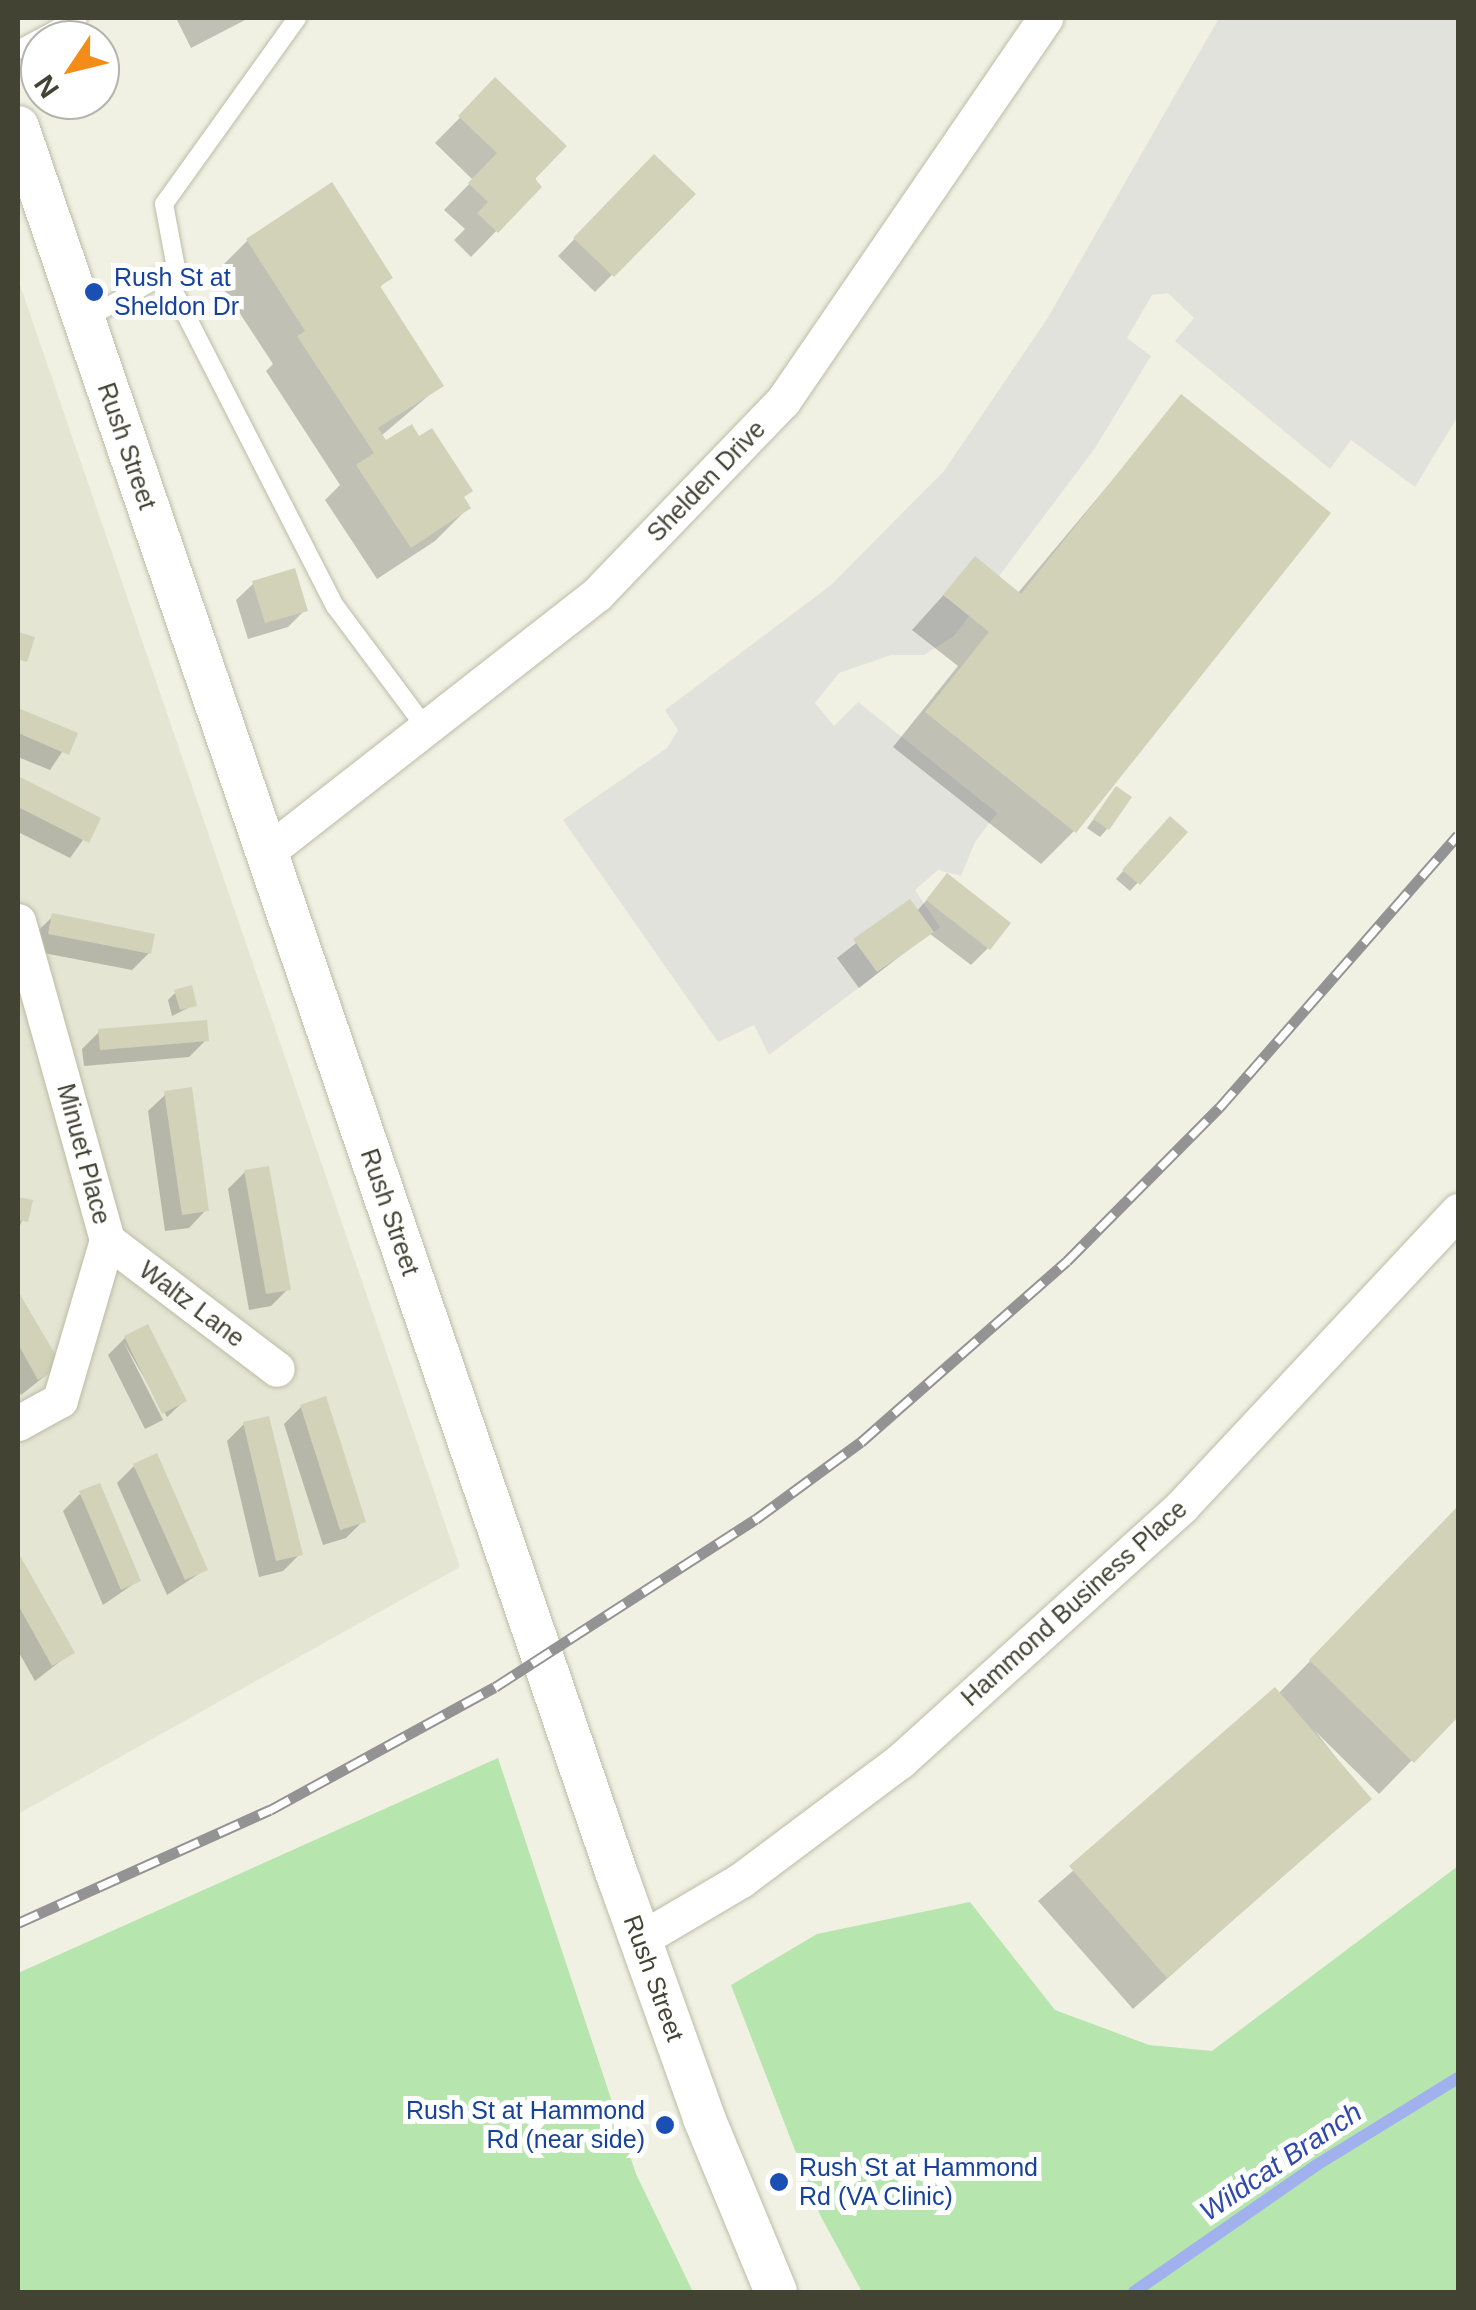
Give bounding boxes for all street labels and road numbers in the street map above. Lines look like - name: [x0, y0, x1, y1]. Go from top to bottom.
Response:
- street label: Rush Street: [91, 379, 163, 513]
- street label: Shelden Drive: [641, 414, 771, 548]
- street label: Minuet Place: [51, 1080, 117, 1228]
- street label: Rush Street: [354, 1145, 426, 1279]
- street label: Waltz Lane: [133, 1255, 251, 1353]
- street label: Hammond Business Place: [955, 1494, 1193, 1712]
- street label: Rush Street: [617, 1911, 691, 2045]

